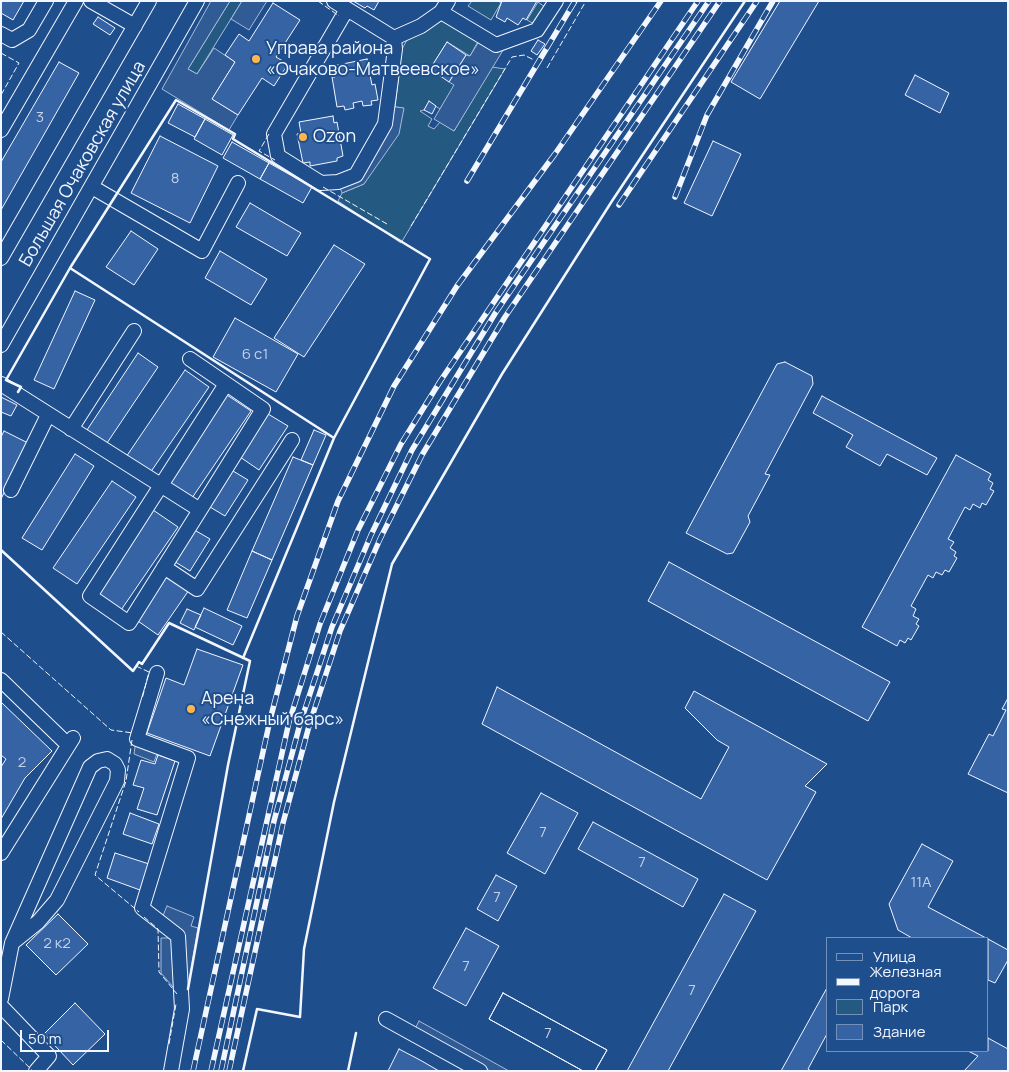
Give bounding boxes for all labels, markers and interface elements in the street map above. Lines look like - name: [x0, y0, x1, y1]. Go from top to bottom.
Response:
- place label: Управа района «Очаково-Матвеевское»: [266, 38, 480, 80]
- marker: Управа района «Очаково-Матвеевское»: [250, 53, 262, 65]
- street label: Большая Очаковская улица: [15, 57, 151, 271]
- house number: 3: [36, 109, 44, 127]
- place label: Ozon: [313, 126, 356, 148]
- marker: Ozon: [297, 131, 309, 143]
- house number: 8: [171, 170, 179, 188]
- house number: 6 с1: [242, 346, 268, 364]
- place label: Арена «Снежный барс»: [201, 688, 344, 731]
- marker: Арена «Снежный барс»: [185, 703, 197, 715]
- house number: 2: [18, 754, 26, 772]
- house number: 7: [539, 824, 547, 842]
- house number: 7: [638, 854, 646, 872]
- house number: 11А: [910, 874, 932, 892]
- house number: 7: [493, 889, 501, 907]
- house number: 2 к2: [43, 935, 71, 953]
- legend: [826, 937, 989, 1052]
- text: Улица: [873, 946, 916, 967]
- house number: 7: [462, 958, 470, 976]
- text: Железная дорога: [870, 961, 941, 1003]
- house number: 7: [688, 982, 696, 1000]
- text: Парк: [873, 996, 908, 1017]
- scale bar: [22, 1020, 111, 1052]
- text: Здание: [873, 1021, 925, 1042]
- house number: 7: [544, 1025, 552, 1043]
- text: 50 m: [28, 1028, 62, 1049]

